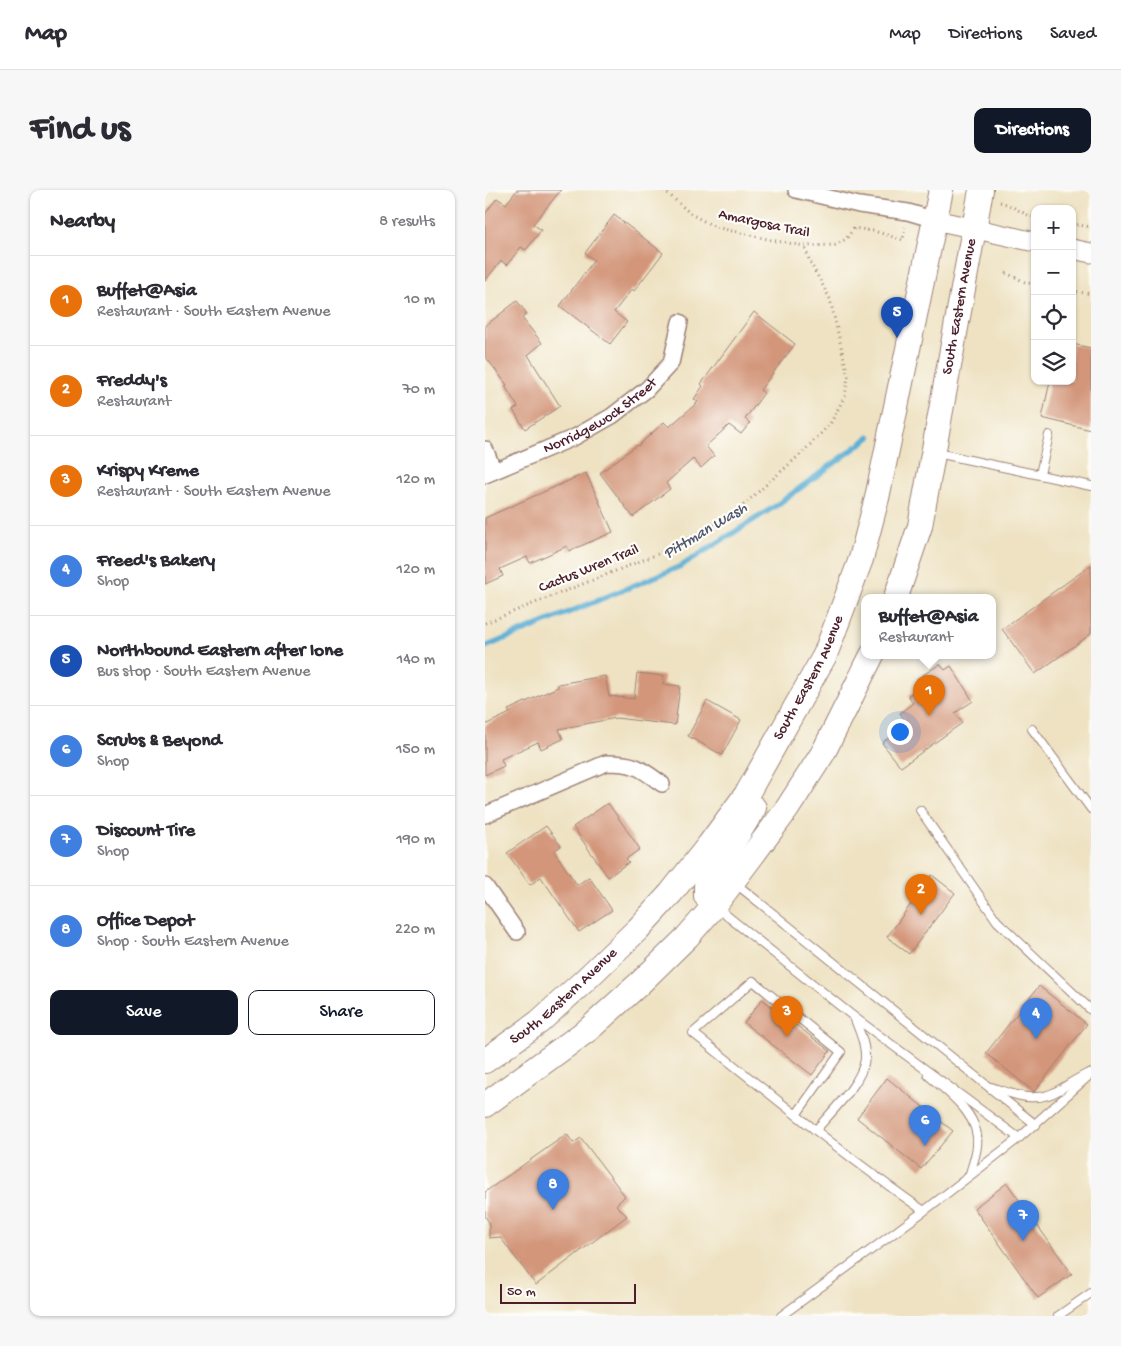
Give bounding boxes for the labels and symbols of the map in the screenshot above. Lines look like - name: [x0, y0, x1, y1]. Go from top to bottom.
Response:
- street label: Amargosa Trail: [717, 206, 811, 242]
- street label: South Eastern Avenue: [939, 237, 981, 376]
- pin: 5: [881, 297, 913, 338]
- street label: Norridgewock Street: [541, 373, 663, 458]
- water label: Pittman Wash: [661, 499, 752, 564]
- street label: Cactus Wren Trail: [536, 541, 642, 597]
- street label: South Eastern Avenue: [770, 613, 848, 743]
- pin: 1: [913, 675, 945, 716]
- your location: [887, 719, 913, 745]
- pin: 2: [905, 874, 937, 915]
- street label: South Eastern Avenue: [507, 944, 622, 1049]
- pin: 3: [771, 996, 803, 1037]
- pin: 4: [1020, 998, 1052, 1039]
- pin: 6: [909, 1105, 941, 1146]
- pin: 8: [537, 1169, 569, 1210]
- pin: 7: [1007, 1200, 1039, 1241]
- scale bar: [500, 1281, 636, 1304]

